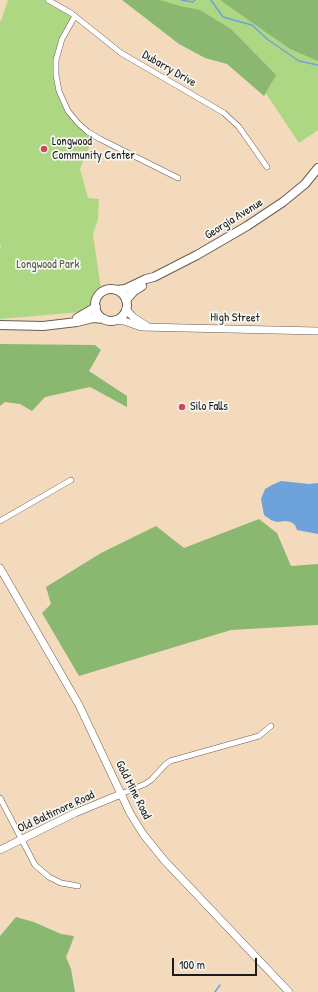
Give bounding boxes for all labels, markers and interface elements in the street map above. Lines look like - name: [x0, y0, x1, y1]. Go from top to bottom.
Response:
- street label: Dubarry Drive: [140, 48, 198, 90]
- place label: Longwood Community Center: [52, 135, 135, 163]
- marker: Longwood Community Center: [39, 144, 49, 154]
- street label: Georgia Avenue: [202, 195, 266, 243]
- park label: Longwood Park: [17, 258, 79, 272]
- street label: High Street: [210, 310, 260, 326]
- place label: Silo Falls: [190, 400, 228, 414]
- marker: Silo Falls: [177, 402, 187, 412]
- street label: Gold Mine Road: [112, 758, 154, 822]
- street label: Old Baltimore Road: [15, 788, 97, 836]
- scale bar: [174, 950, 259, 976]
- text: 100 m: [179, 956, 205, 973]

